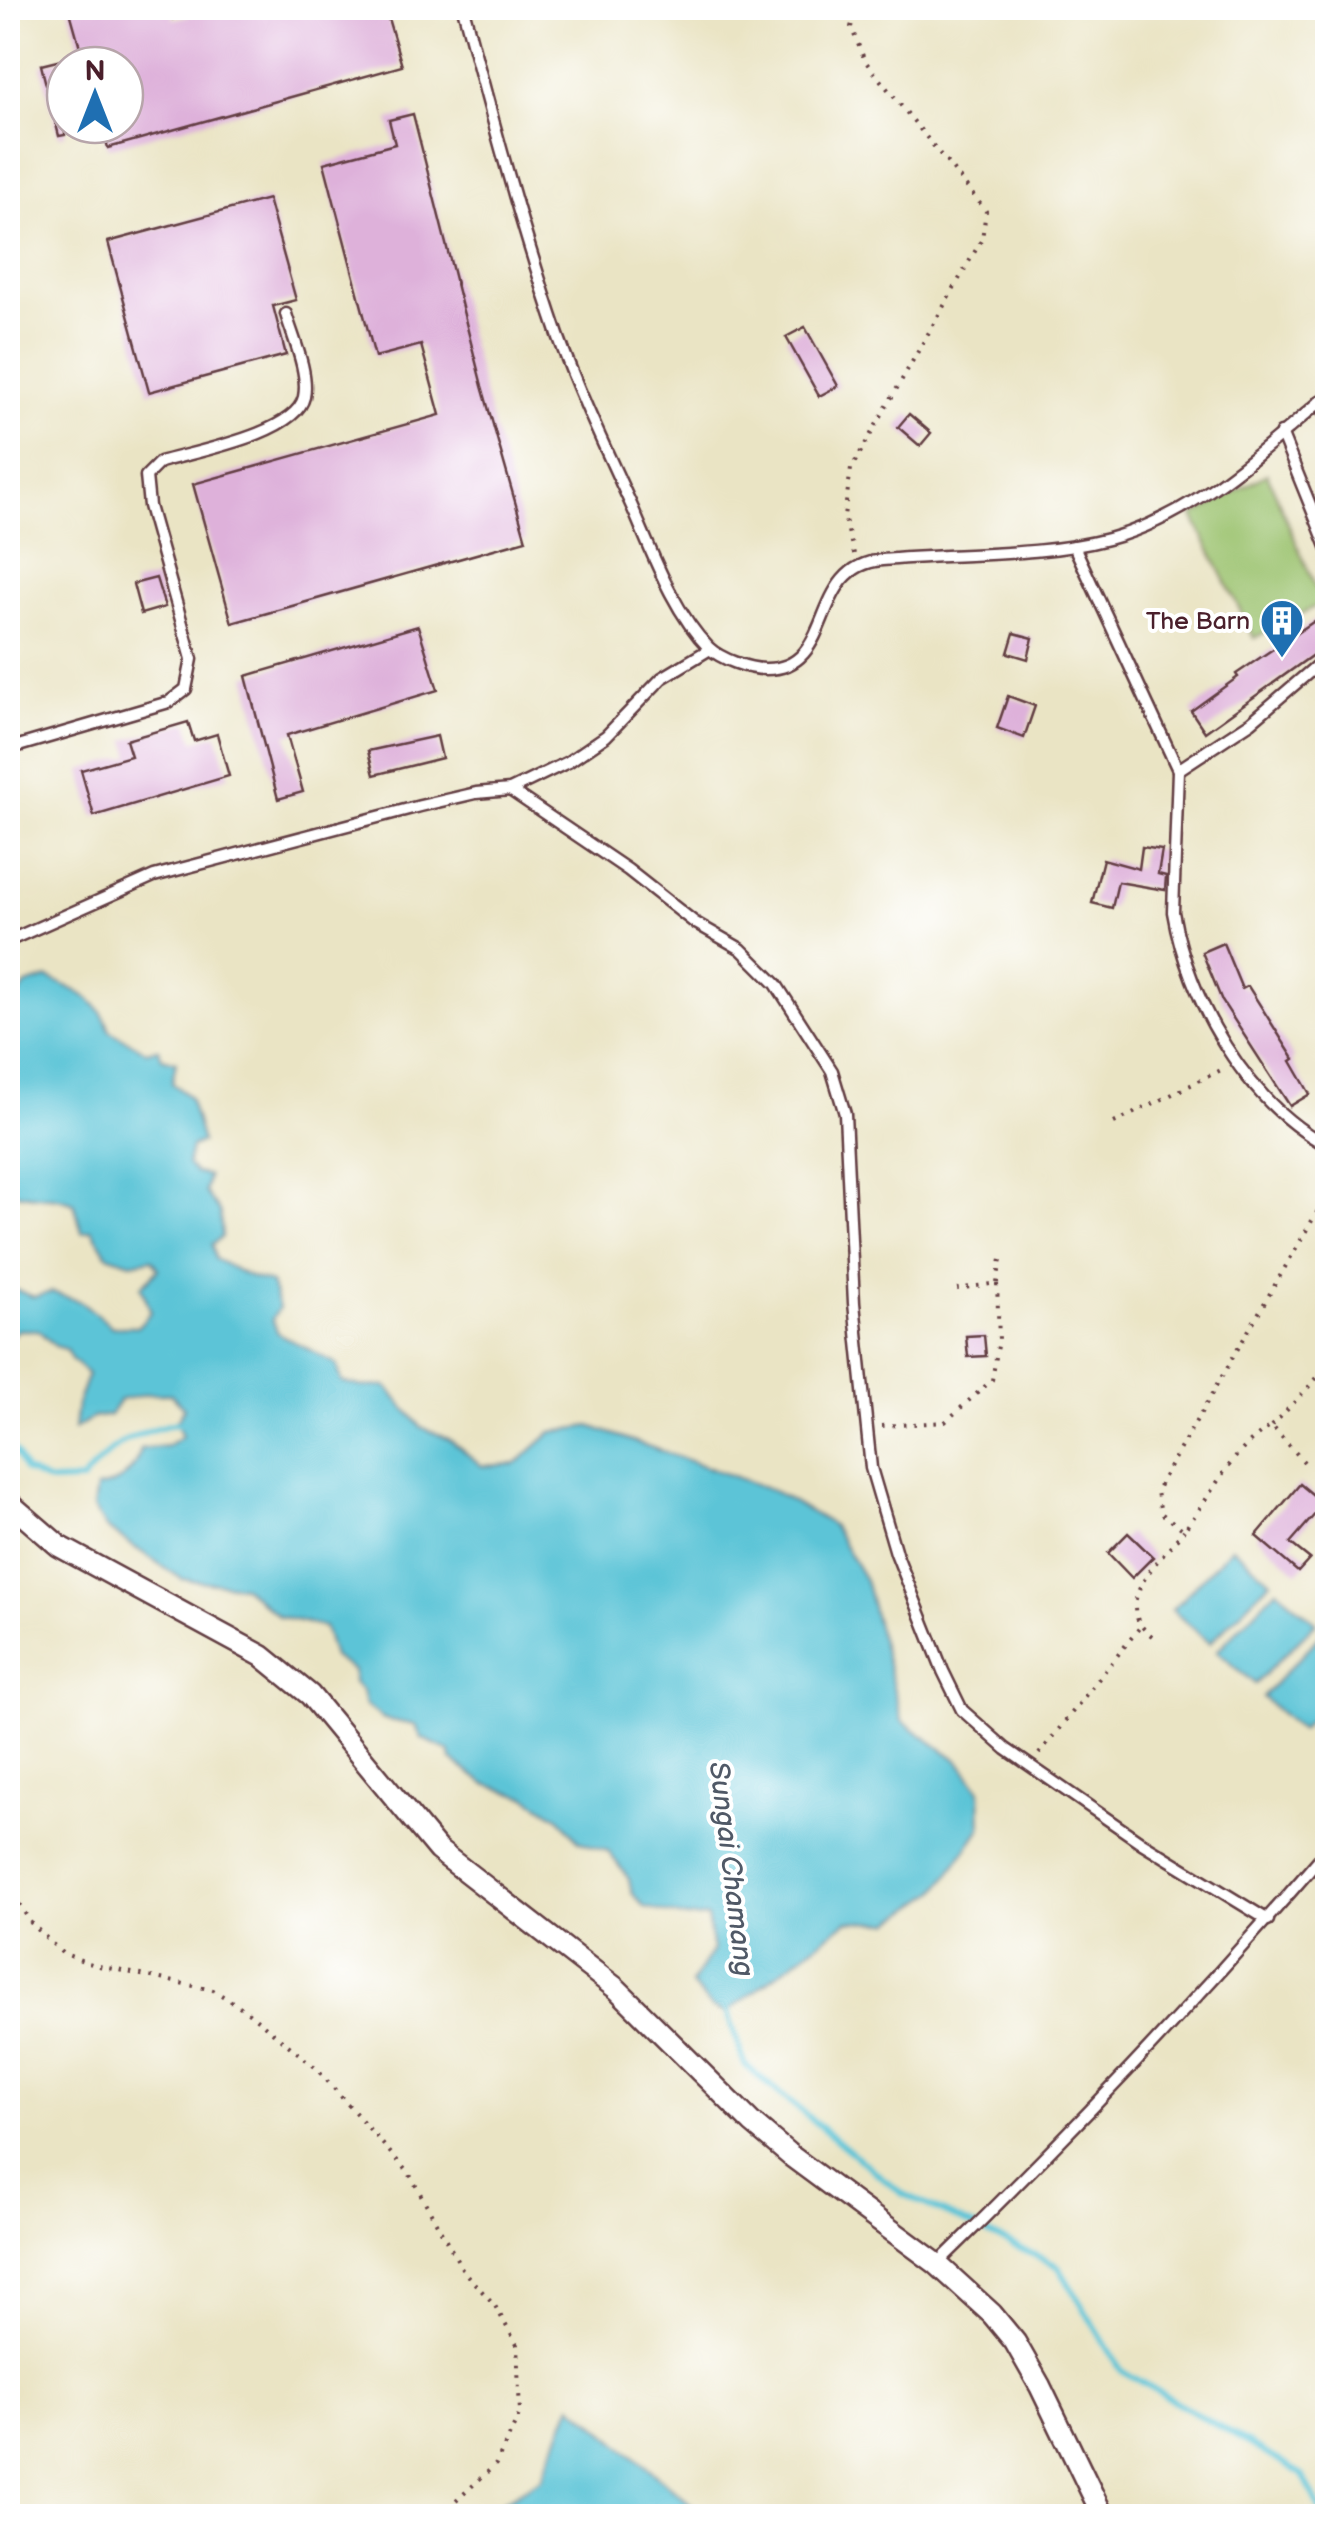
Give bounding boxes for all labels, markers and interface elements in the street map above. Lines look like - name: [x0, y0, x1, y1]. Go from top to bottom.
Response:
- north arrow: [45, 45, 145, 145]
- text: N: [84, 55, 106, 88]
- building icon: The Barn: [1259, 598, 1305, 659]
- place label: The Barn: [1146, 606, 1250, 637]
- water label: Sungai Chamang: [701, 1760, 761, 1979]

